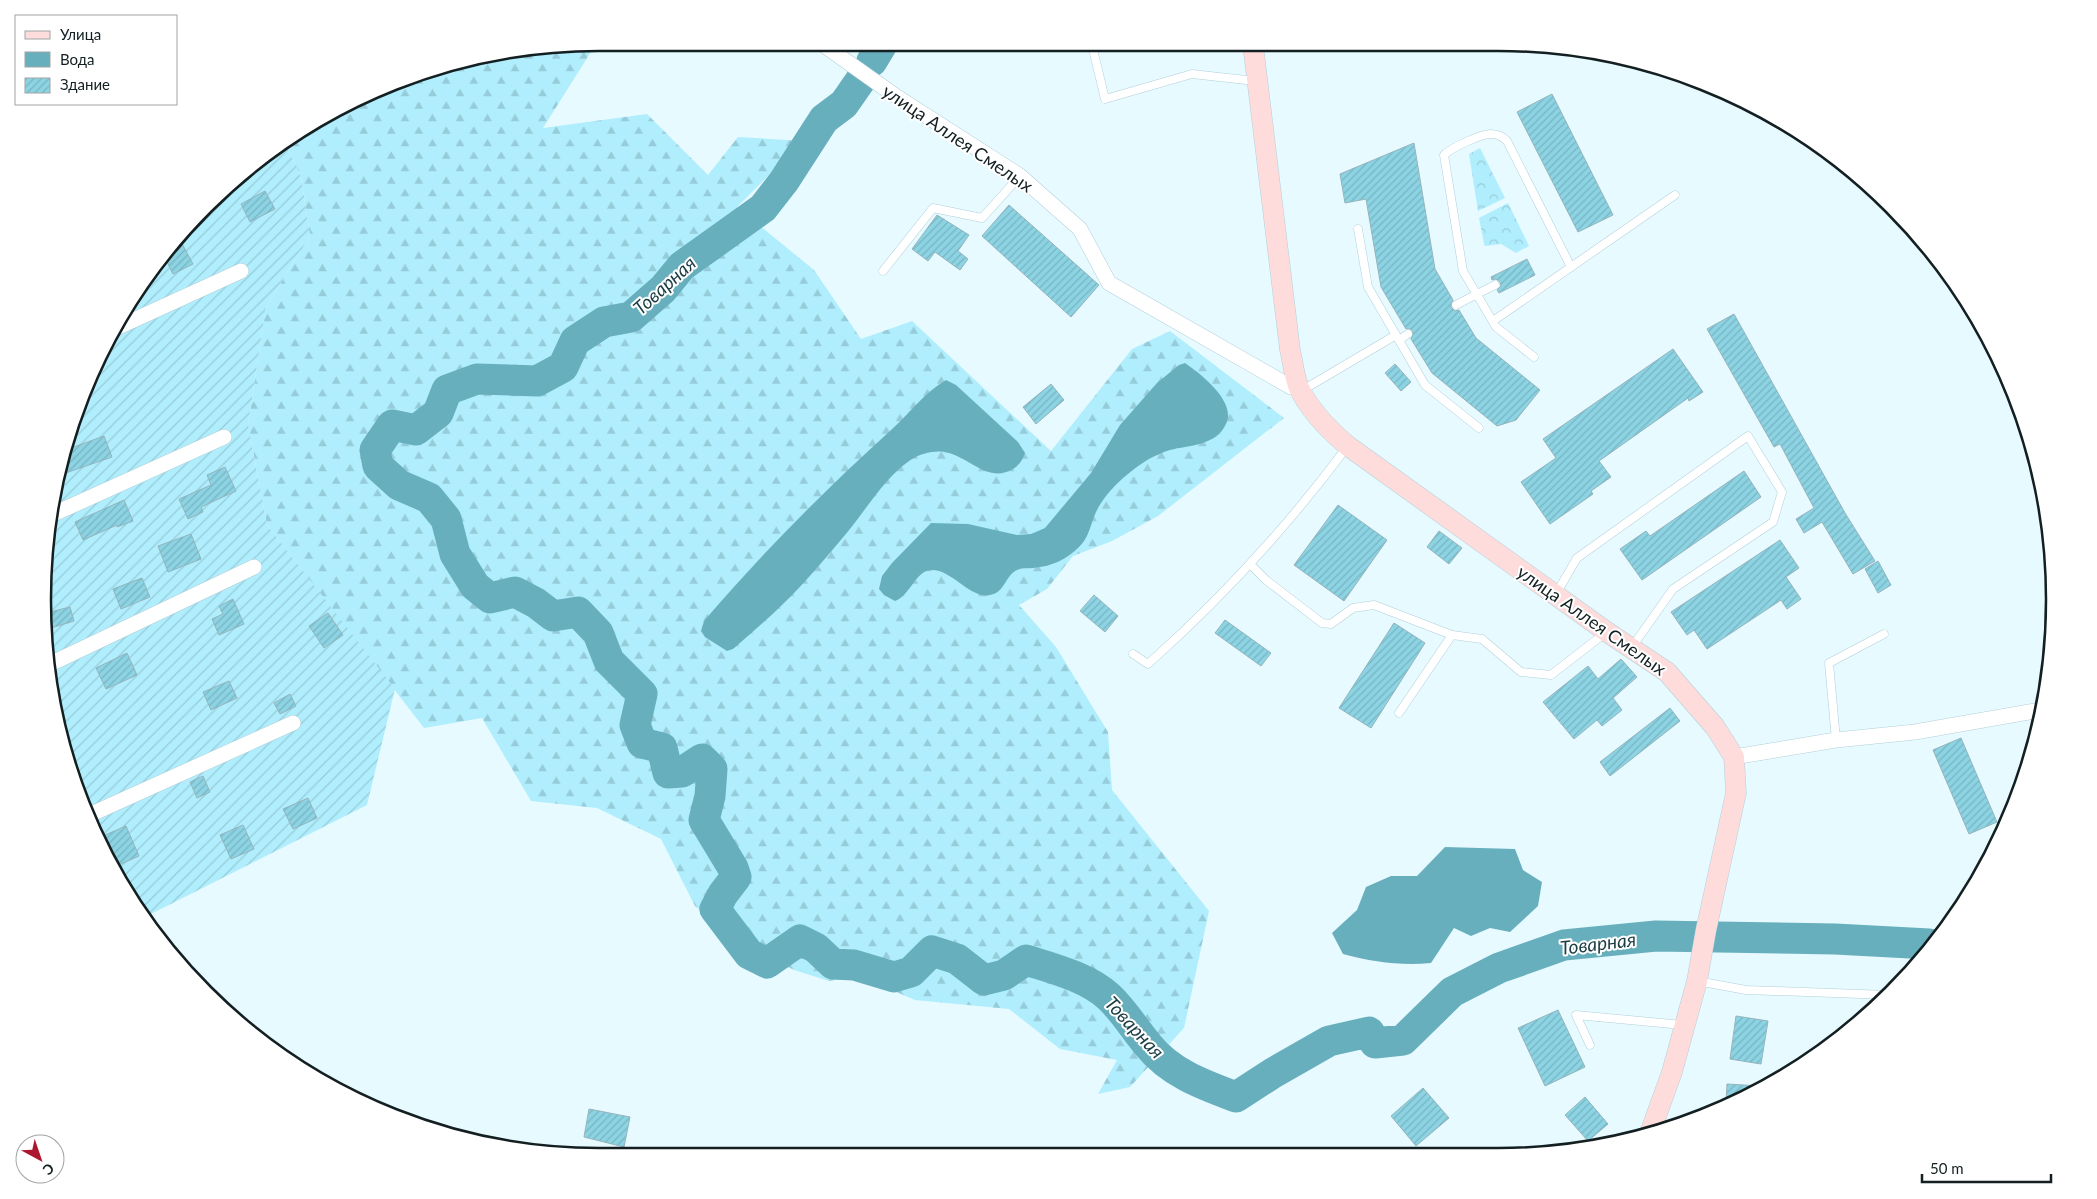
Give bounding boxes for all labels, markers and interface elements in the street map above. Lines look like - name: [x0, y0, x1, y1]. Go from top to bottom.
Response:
- legend: [15, 15, 178, 105]
- text: Улица: [60, 25, 101, 43]
- text: Вода: [60, 50, 95, 68]
- text: Здание: [60, 75, 110, 93]
- street label: улица Аллея Смелых: [879, 79, 1037, 197]
- water label: Товарная: [628, 251, 700, 319]
- street label: улица Аллея Смелых: [1513, 560, 1671, 680]
- water label: Товарная: [1559, 927, 1637, 959]
- water label: Товарная: [1101, 991, 1169, 1063]
- north arrow: [15, 1134, 65, 1184]
- scale bar: [1922, 1152, 2051, 1184]
- text: 50 m: [1930, 1159, 1964, 1177]
- text: С: [39, 1160, 58, 1179]

